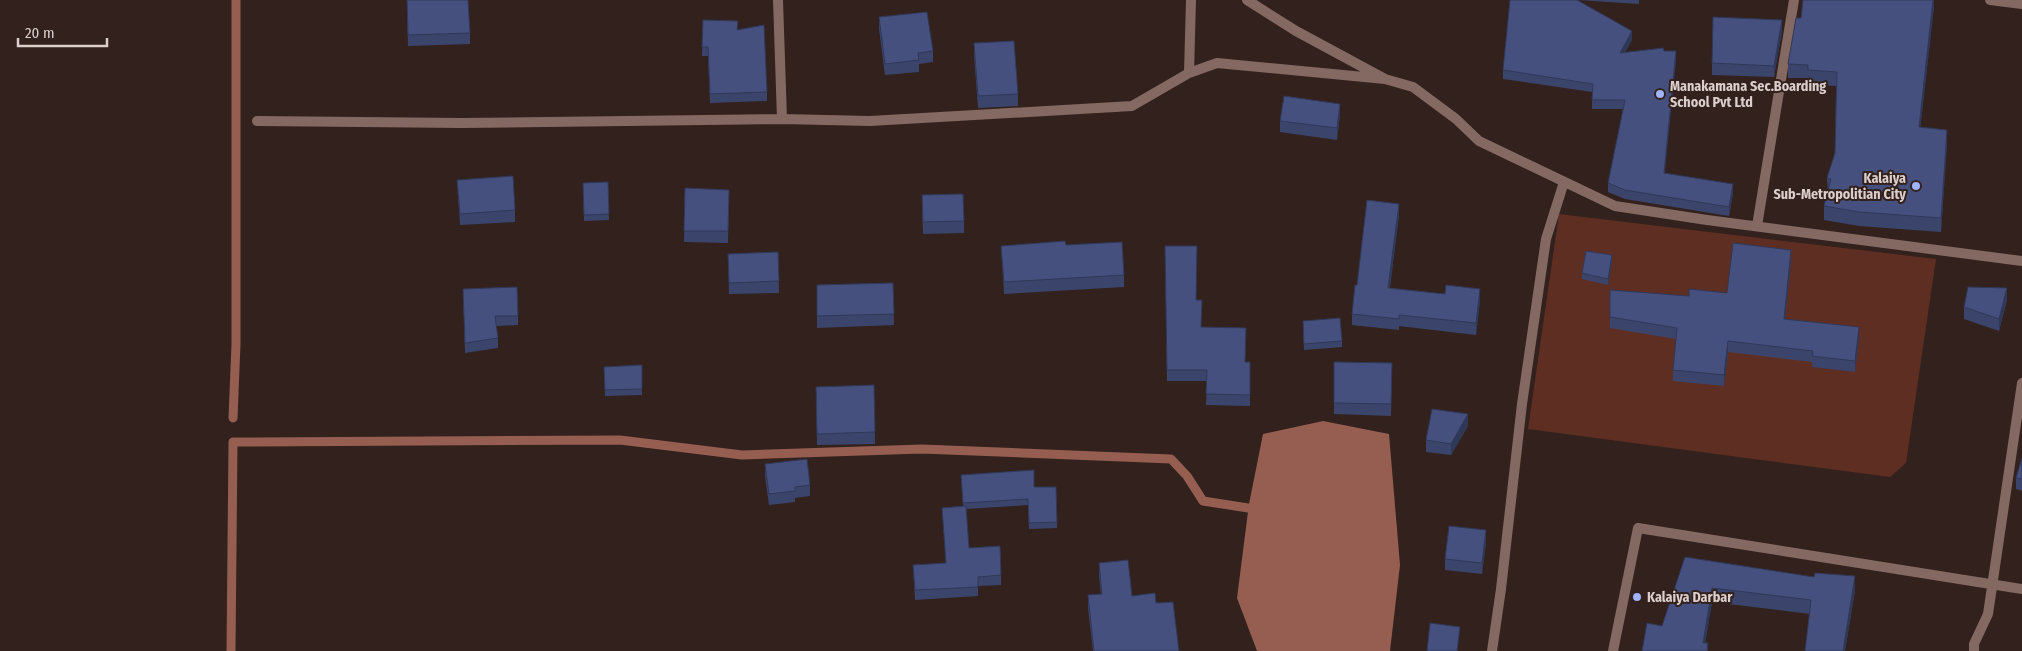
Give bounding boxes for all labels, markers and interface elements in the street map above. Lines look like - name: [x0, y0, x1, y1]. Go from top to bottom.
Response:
- scale bar: [18, 15, 106, 47]
- text: 20 m: [25, 24, 55, 42]
- place label: Manakamana Sec.Boarding School Pvt Ltd: [1670, 78, 1826, 111]
- marker: Manakamana Sec.Boarding School Pvt Ltd: [1654, 88, 1666, 100]
- place label: Kalaiya Sub-Metropolitian City: [1774, 170, 1906, 203]
- marker: Kalaiya Sub-Metropolitian City: [1910, 180, 1922, 192]
- place label: Kalaiya Darbar: [1647, 589, 1733, 606]
- marker: Kalaiya Darbar: [1631, 591, 1643, 603]

